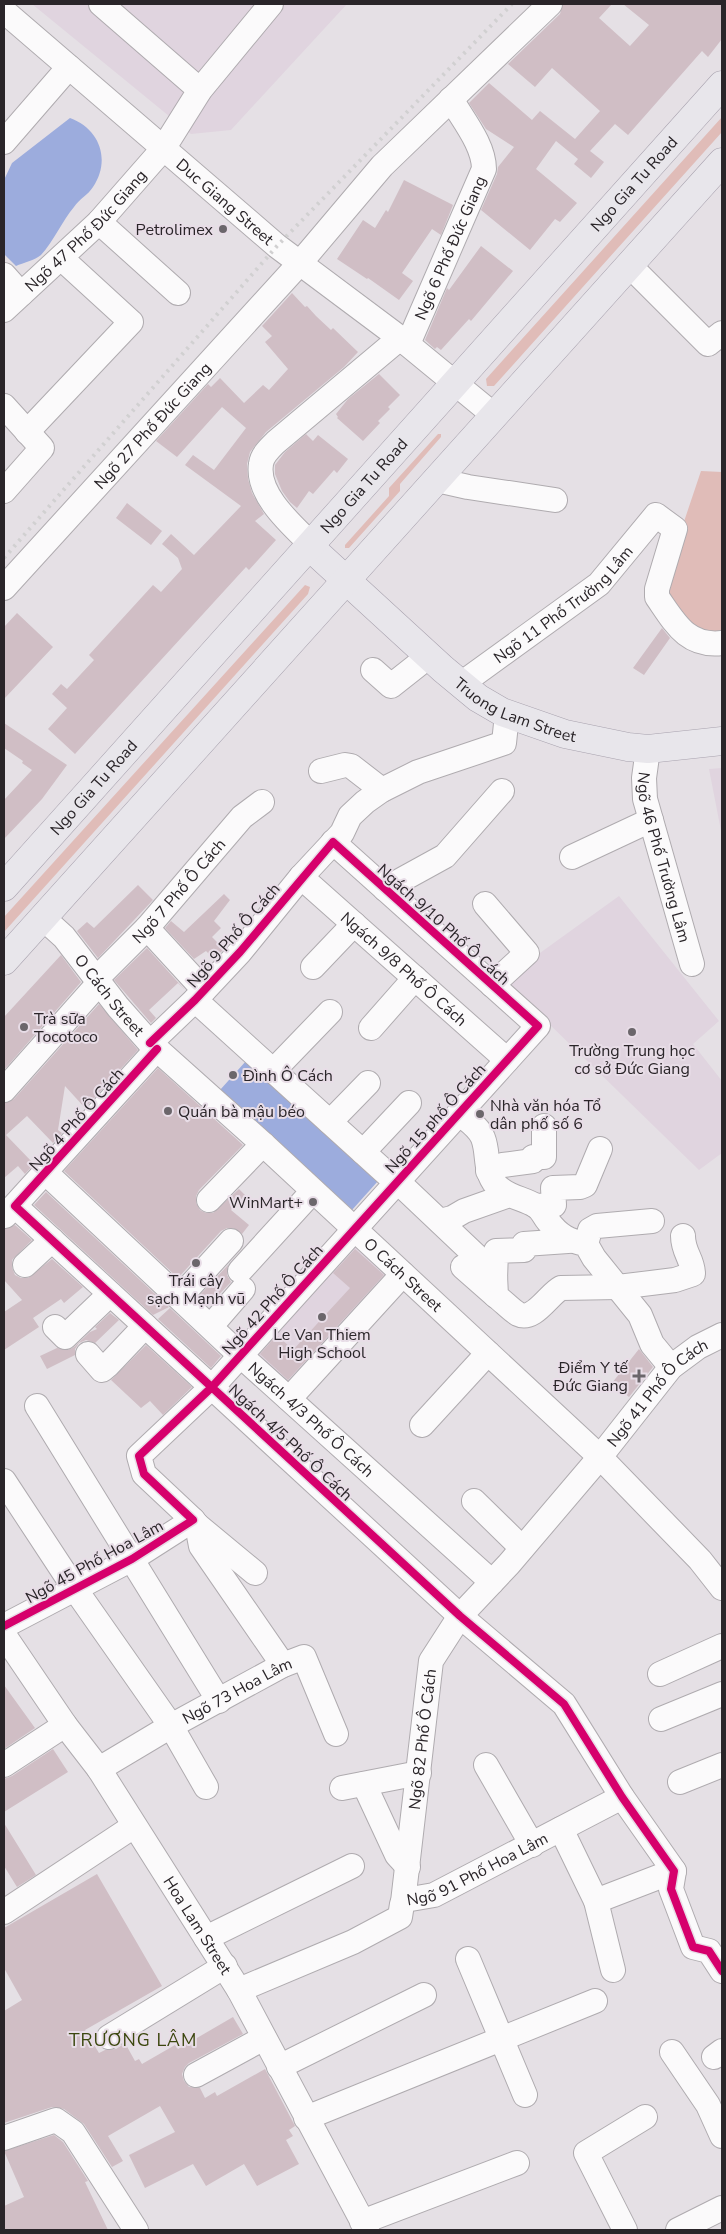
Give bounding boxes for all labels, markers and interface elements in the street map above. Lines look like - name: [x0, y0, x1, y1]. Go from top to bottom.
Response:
- street label: Ngo Gia Tu Road: [586, 132, 683, 237]
- street label: Duc Giang Street: [171, 154, 279, 251]
- street label: Ngõ 47 Phố Đức Giang: [20, 165, 152, 297]
- street label: Ngõ 6 Phố Đức Giang: [410, 173, 492, 324]
- place label: Petrolimex: [136, 219, 214, 241]
- marker: Petrolimex: [217, 223, 229, 235]
- street label: Ngõ 27 Phố Đức Giang: [89, 358, 216, 494]
- street label: Ngo Gia Tu Road: [316, 434, 413, 539]
- street label: Ngõ 11 Phố Trường Lâm: [489, 541, 638, 669]
- street label: Truong Lam Street: [449, 673, 578, 748]
- street label: Ngo Gia Tu Road: [46, 735, 143, 840]
- street label: Ngõ 46 Phố Trường Lâm: [631, 770, 695, 945]
- street label: Ngõ 7 Phố Ô Cách: [128, 834, 231, 949]
- street label: Ngách 9/10 Phố Ô Cách: [372, 859, 515, 990]
- street label: Ngõ 9 Phố Ô Cách: [182, 879, 285, 993]
- street label: Ngách 9/8 Phố Ô Cách: [335, 907, 472, 1032]
- street label: O Cách Street: [69, 950, 149, 1042]
- place label: Trà sữa Tocotoco: [34, 1008, 98, 1048]
- marker: Trà sữa Tocotoco: [18, 1021, 30, 1033]
- marker: Trường Trung học cơ sở Đức Giang: [626, 1026, 638, 1038]
- place label: Trường Trung học cơ sở Đức Giang: [569, 1040, 695, 1080]
- street label: Ngõ 15 phố Ô Cách: [380, 1059, 491, 1178]
- street label: Ngõ 4 Phố Ô Cách: [24, 1063, 129, 1176]
- place label: Đình Ô Cách: [242, 1065, 333, 1087]
- marker: Đình Ô Cách: [227, 1069, 239, 1081]
- place label: Nhà văn hóa Tổ dân phố số 6: [490, 1095, 601, 1135]
- place label: Quán bà mậu béo: [178, 1101, 305, 1123]
- marker: Quán bà mậu béo: [162, 1105, 174, 1117]
- marker: Nhà văn hóa Tổ dân phố số 6: [474, 1108, 486, 1120]
- place label: WinMart+: [229, 1192, 303, 1214]
- marker: WinMart+: [307, 1196, 319, 1208]
- street label: O Cách Street: [359, 1233, 447, 1317]
- street label: Ngõ 42 Phố Ô Cách: [217, 1240, 328, 1360]
- marker: Trái cây sạch Mạnh vũ: [190, 1257, 202, 1269]
- place label: Trái cây sạch Mạnh vũ: [147, 1270, 245, 1310]
- marker: Le Van Thiem High School: [316, 1311, 328, 1323]
- place label: Le Van Thiem High School: [273, 1324, 371, 1364]
- street label: Ngõ 41 Phố Ô Cách: [602, 1334, 712, 1452]
- street label: Ngách 4/3 Phố Ô Cách: [243, 1357, 378, 1483]
- place label: Điểm Y tế Đức Giang: [552, 1357, 628, 1397]
- marker: Điểm Y tế Đức Giang: [632, 1369, 646, 1383]
- street label: Ngách 4/5 Phố Ô Cách: [223, 1379, 357, 1506]
- street label: Ngõ 45 Phố Hoa Lâm: [22, 1515, 167, 1609]
- street label: Ngõ 73 Hoa Lâm: [179, 1653, 295, 1730]
- street label: Ngõ 82 Phố Ô Cách: [404, 1668, 442, 1811]
- street label: Ngõ 91 Phố Hoa Lâm: [405, 1828, 552, 1912]
- street label: Hoa Lam Street: [158, 1872, 237, 1979]
- district label: TRƯƠNG LÂM: [69, 2028, 197, 2052]

